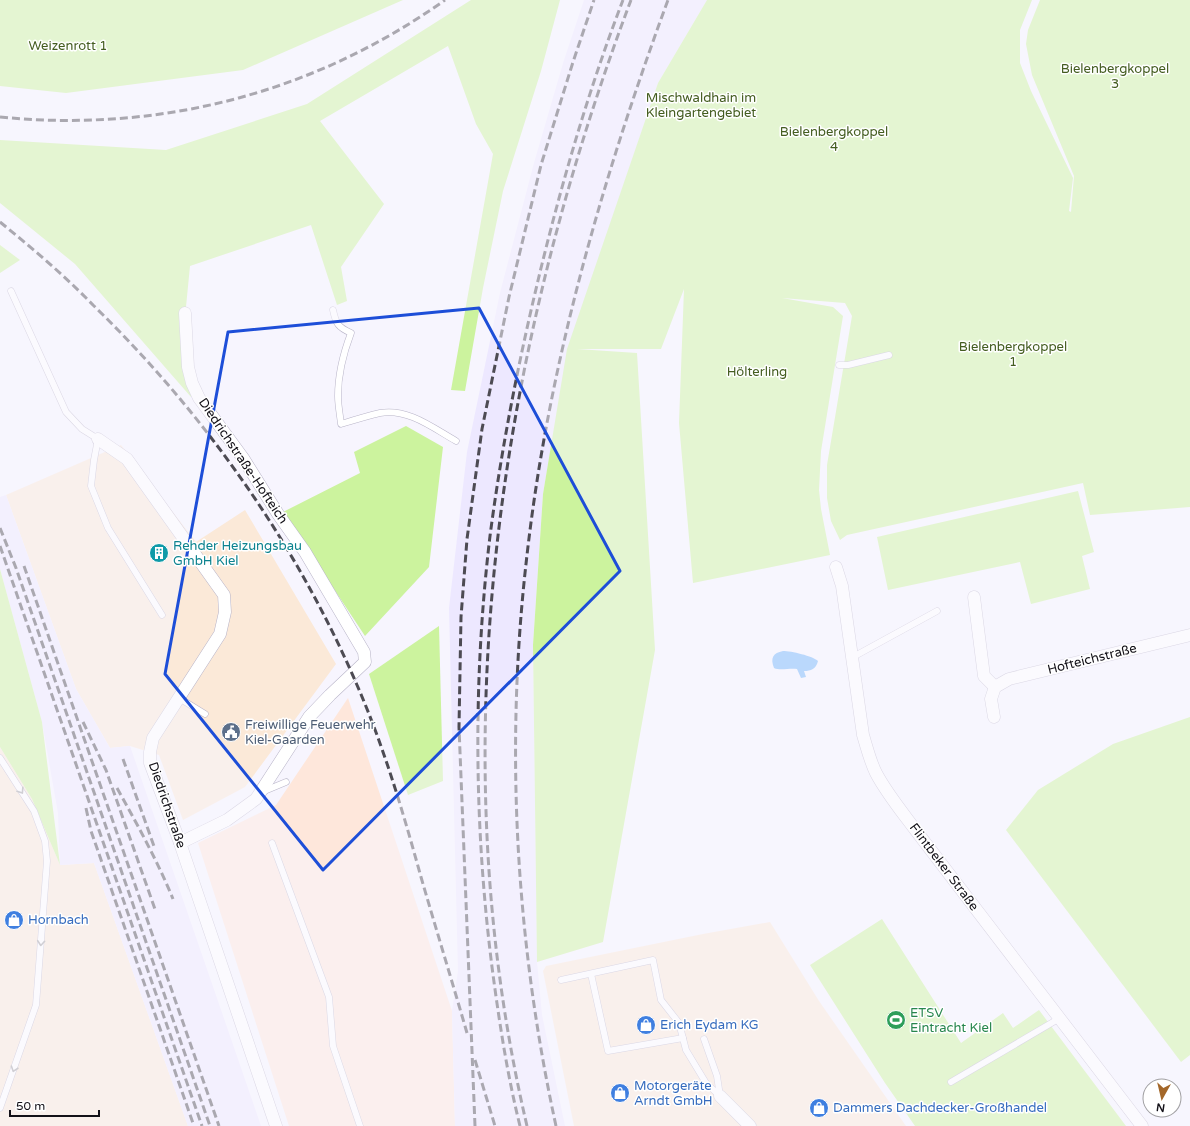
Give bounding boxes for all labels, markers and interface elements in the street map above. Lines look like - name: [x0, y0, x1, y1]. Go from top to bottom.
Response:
- park label: Weizenrott 1: [28, 38, 108, 54]
- park label: Bielenbergkoppel 3: [1061, 61, 1169, 92]
- park label: Mischwaldhain im Kleingartengebiet: [646, 90, 756, 121]
- park label: Bielenbergkoppel 4: [780, 124, 888, 155]
- park label: Bielenbergkoppel 1: [959, 339, 1067, 370]
- park label: Hölterling: [727, 364, 787, 380]
- street label: Diedrichstraße-Hofteich: [195, 395, 291, 527]
- place label: Rehder Heizungsbau GmbH Kiel: [173, 538, 302, 569]
- building icon: Rehder Heizungsbau GmbH Kiel: [148, 542, 170, 564]
- street label: Hofteichstraße: [1046, 640, 1138, 678]
- place label: Freiwillige Feuerwehr Kiel-Gaarden: [245, 717, 376, 748]
- public building icon: Freiwillige Feuerwehr Kiel-Gaarden: [220, 721, 242, 743]
- street label: Diedrichstraße: [145, 760, 189, 850]
- one-way arrow: [16, 787, 24, 794]
- street label: Flintbeker Straße: [906, 820, 982, 914]
- shop icon: Hornbach: [3, 909, 25, 931]
- place label: Hornbach: [28, 912, 89, 928]
- one-way arrow: [37, 940, 46, 946]
- place label: ETSV Eintracht Kiel: [910, 1005, 992, 1036]
- sports icon: ETSV Eintracht Kiel: [885, 1009, 907, 1031]
- shop icon: Erich Eydam KG: [635, 1014, 657, 1036]
- place label: Erich Eydam KG: [660, 1017, 759, 1033]
- one-way arrow: [10, 1065, 19, 1072]
- place label: Motorgeräte Arndt GmbH: [634, 1078, 713, 1109]
- north arrow: [1142, 1078, 1182, 1118]
- shop icon: Motorgeräte Arndt GmbH: [609, 1082, 631, 1104]
- scale bar: [10, 1092, 99, 1118]
- shop icon: Dammers Dachdecker-Großhandel: [808, 1097, 830, 1119]
- text: 50 m: [16, 1099, 45, 1113]
- place label: Dammers Dachdecker-Großhandel: [833, 1100, 1047, 1116]
- text: N: [1155, 1100, 1166, 1114]

